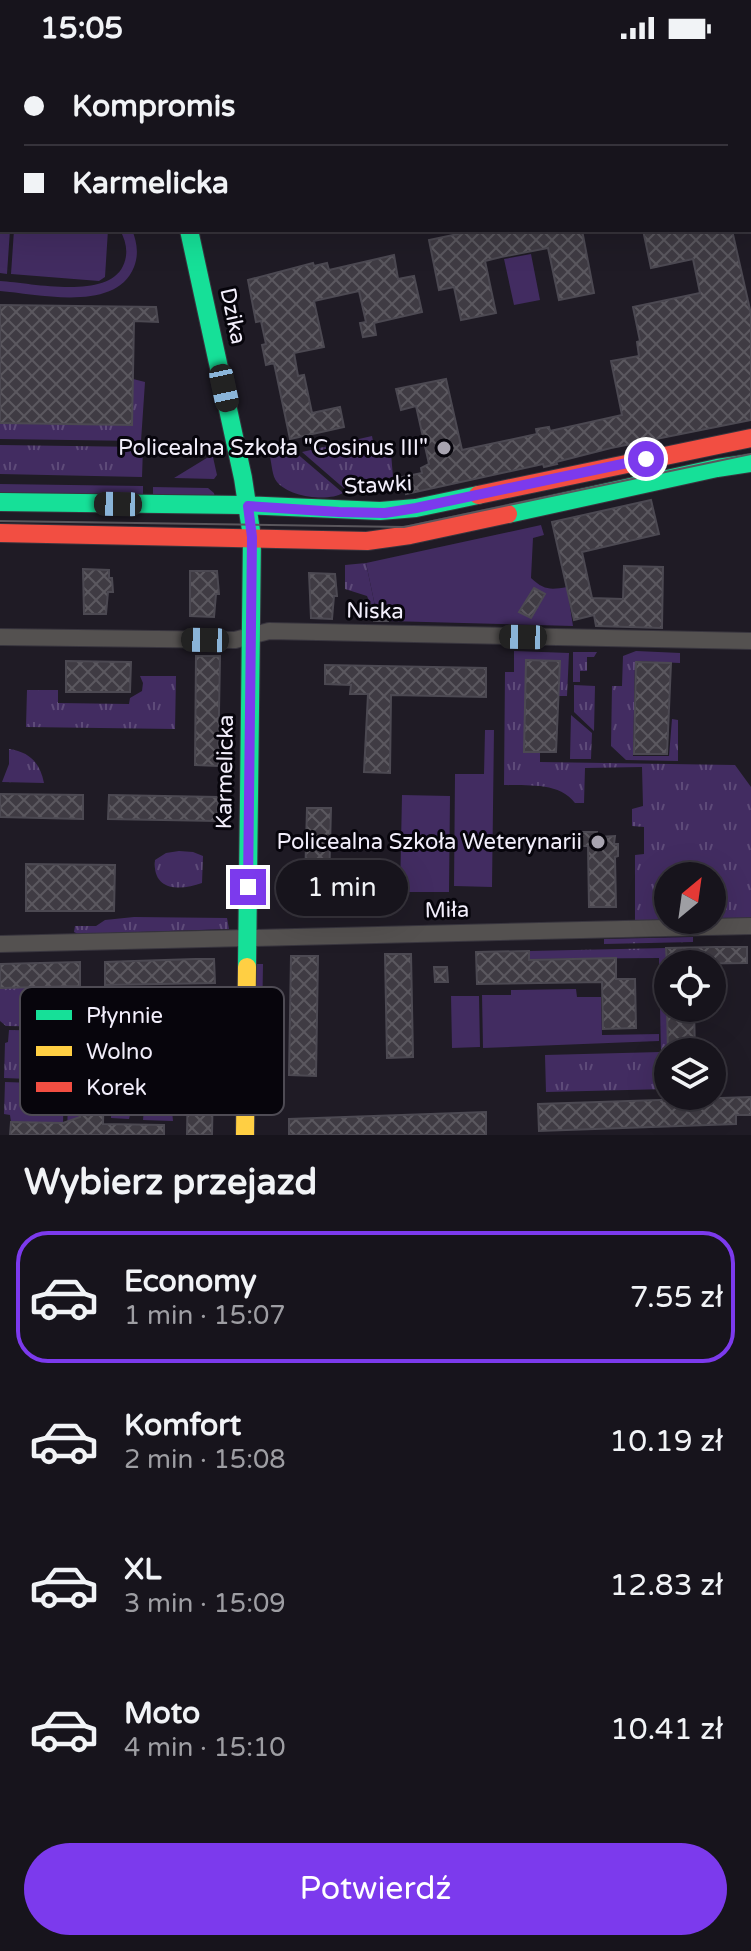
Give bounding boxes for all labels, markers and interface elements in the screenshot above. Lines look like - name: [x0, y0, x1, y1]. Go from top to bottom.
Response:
- text: 15:05: [40, 10, 123, 47]
- text: Kompromis: [72, 88, 236, 125]
- text: Karmelicka: [72, 165, 229, 202]
- street label: Dzika: [214, 285, 252, 347]
- car: [207, 362, 241, 414]
- place label: Policealna Szkoła "Cosinus III": [118, 435, 428, 461]
- marker: Policealna Szkoła "Cosinus III": [435, 439, 453, 457]
- route start: [628, 441, 664, 477]
- street label: Stawki: [343, 470, 413, 500]
- car: [94, 492, 142, 516]
- street label: Niska: [346, 597, 404, 625]
- car: [499, 625, 547, 649]
- car: [181, 628, 229, 652]
- street label: Karmelicka: [211, 714, 239, 830]
- place label: Policealna Szkoła Weterynarii: [277, 829, 582, 855]
- marker: Policealna Szkoła Weterynarii: [589, 833, 607, 851]
- callout: 1 min: [276, 859, 408, 915]
- north arrow: [654, 862, 726, 934]
- map controls: [654, 862, 726, 1110]
- route end: [230, 869, 266, 905]
- text: 1 min: [307, 872, 377, 903]
- street label: Miła: [424, 897, 470, 923]
- button: locate: [654, 950, 726, 1022]
- legend: [20, 987, 284, 1115]
- text: Płynnie: [86, 1003, 163, 1029]
- button: layers: [654, 1038, 726, 1110]
- text: Wolno: [86, 1039, 153, 1065]
- text: Korek: [86, 1075, 147, 1101]
- text: Wybierz przejazd: [24, 1161, 317, 1204]
- icon: car: [28, 1261, 100, 1333]
- text: Economy: [124, 1263, 257, 1300]
- text: 7.55 zł: [630, 1279, 723, 1316]
- text: 1 min · 15:07: [124, 1300, 286, 1331]
- icon: car: [28, 1405, 100, 1477]
- text: Komfort: [124, 1407, 241, 1444]
- text: 10.19 zł: [609, 1423, 723, 1460]
- text: 2 min · 15:08: [124, 1444, 286, 1475]
- icon: car: [28, 1549, 100, 1621]
- text: XL: [124, 1551, 161, 1588]
- text: 12.83 zł: [609, 1567, 723, 1604]
- text: 3 min · 15:09: [124, 1588, 286, 1619]
- icon: car: [28, 1693, 100, 1765]
- text: Moto: [124, 1695, 200, 1732]
- text: 10.41 zł: [610, 1711, 723, 1748]
- text: 4 min · 15:10: [124, 1732, 286, 1763]
- button: Potwierdź: [24, 1843, 727, 1935]

